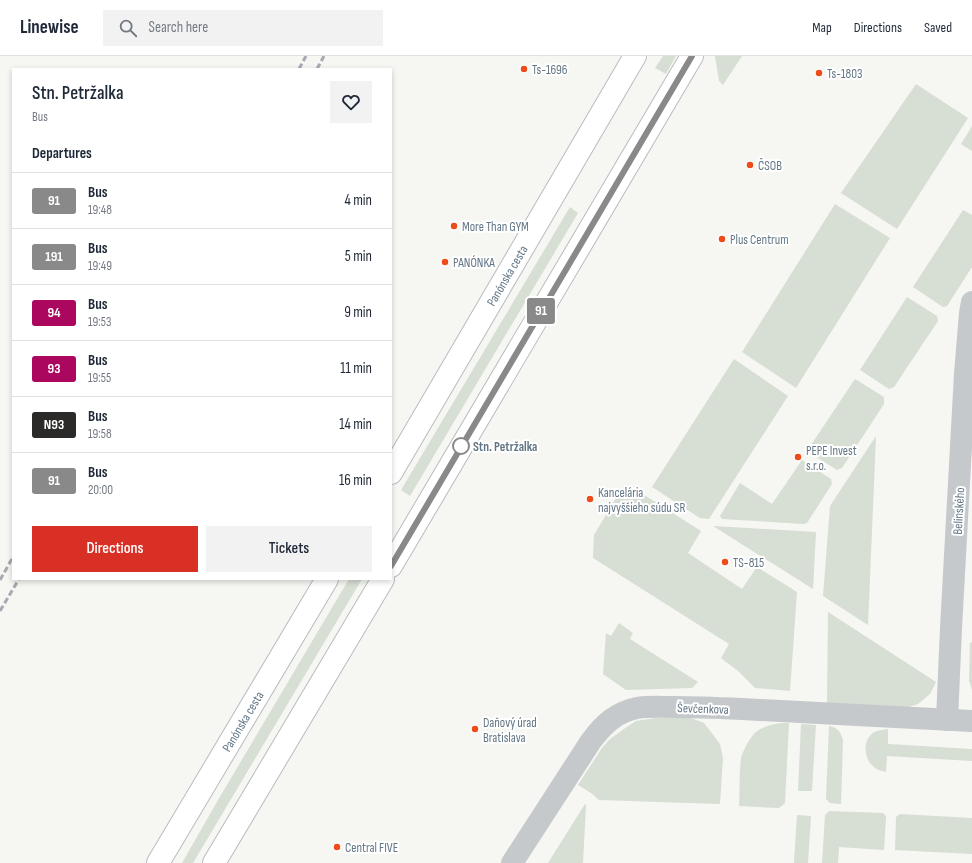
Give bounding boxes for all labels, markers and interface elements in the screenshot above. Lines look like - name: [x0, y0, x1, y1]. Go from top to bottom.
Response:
- search box: [103, 10, 383, 46]
- text: Linewise: [20, 16, 79, 39]
- icon: search: [117, 17, 139, 39]
- text: Search here: [149, 18, 208, 37]
- text: Map: [812, 19, 832, 36]
- text: Directions: [854, 19, 902, 36]
- text: Saved: [924, 19, 952, 36]
- place label: Ts-1696: [532, 62, 568, 78]
- marker: Ts-1696: [519, 64, 529, 74]
- place label: Ts-1803: [827, 66, 862, 82]
- marker: Ts-1803: [814, 68, 824, 78]
- button: heart: [330, 81, 372, 123]
- text: Stn. Petržalka: [32, 82, 124, 105]
- text: Bus: [32, 109, 48, 125]
- text: Departures: [32, 144, 92, 163]
- place label: ČSOB: [758, 157, 782, 174]
- marker: ČSOB: [745, 160, 755, 170]
- text: Bus: [88, 183, 107, 202]
- text: 4 min: [345, 191, 372, 210]
- text: 91: [48, 192, 60, 209]
- text: 19:48: [88, 202, 112, 218]
- place label: More Than GYM: [462, 219, 529, 235]
- marker: More Than GYM: [449, 221, 459, 231]
- place label: Plus Centrum: [730, 232, 789, 248]
- marker: Plus Centrum: [717, 234, 727, 244]
- text: Bus: [88, 239, 107, 258]
- street label: Panónska cesta: [484, 243, 531, 309]
- text: 5 min: [345, 247, 372, 266]
- text: 191: [45, 248, 63, 265]
- place label: PANÓNKA: [453, 255, 495, 271]
- marker: PANÓNKA: [440, 257, 450, 267]
- text: 19:49: [88, 258, 112, 274]
- text: Bus: [88, 295, 107, 314]
- line badge: 91: [523, 298, 559, 324]
- text: 91: [535, 302, 547, 319]
- text: 9 min: [344, 303, 372, 322]
- text: 94: [47, 304, 61, 321]
- text: 19:53: [88, 314, 111, 330]
- text: Bus: [88, 351, 107, 370]
- text: 11 min: [340, 359, 372, 378]
- text: 93: [48, 360, 60, 377]
- text: 19:55: [88, 370, 111, 386]
- text: Bus: [88, 407, 107, 426]
- text: 14 min: [339, 415, 372, 434]
- text: N93: [44, 416, 64, 433]
- text: 19:58: [88, 426, 112, 442]
- marker: Stn. Petržalka: [452, 437, 470, 455]
- place label: Stn. Petržalka: [473, 439, 537, 455]
- place label: PEPE Invest s.r.o.: [806, 443, 857, 474]
- marker: PEPE Invest s.r.o.: [793, 452, 803, 462]
- text: Bus: [88, 463, 107, 482]
- text: 16 min: [339, 471, 372, 490]
- text: 91: [48, 472, 60, 489]
- text: 20:00: [88, 482, 113, 498]
- place label: Kancelária najvyššieho súdu SR: [598, 485, 685, 516]
- street label: Belinského: [950, 487, 968, 535]
- marker: Kancelária najvyššieho súdu SR: [585, 494, 595, 504]
- button: Directions: [32, 526, 198, 572]
- button: Tickets: [206, 526, 372, 572]
- place label: TS-815: [733, 555, 764, 571]
- marker: TS-815: [720, 557, 730, 567]
- street label: Panónska cesta: [219, 689, 267, 755]
- street label: Ševčenkova: [677, 699, 729, 718]
- place label: Daňový úrad Bratislava: [483, 715, 537, 746]
- marker: Daňový úrad Bratislava: [470, 724, 480, 734]
- place label: Central FIVE: [345, 840, 398, 856]
- marker: Central FIVE: [332, 842, 342, 852]

